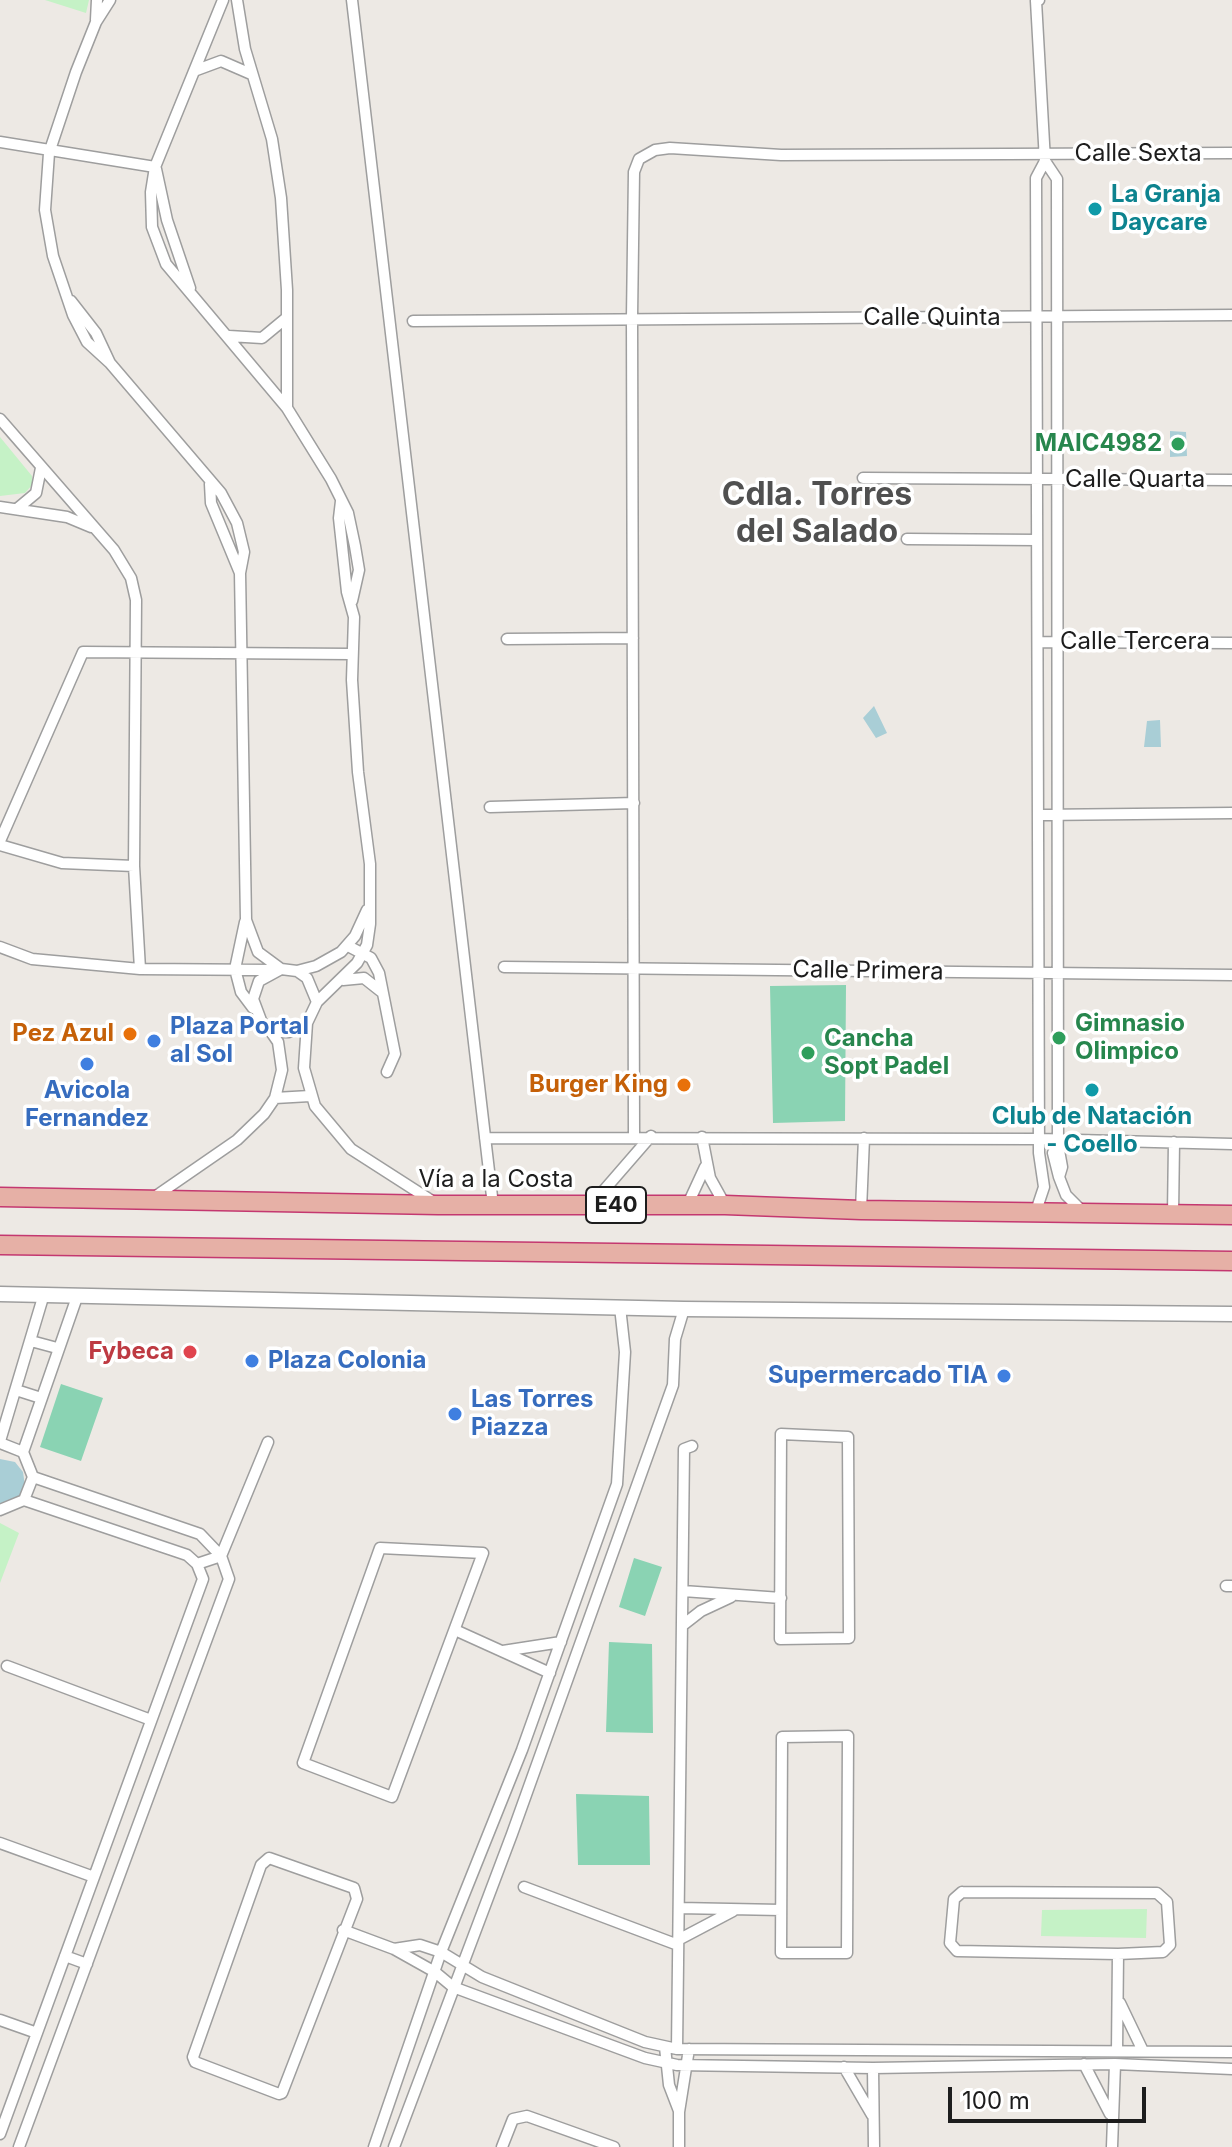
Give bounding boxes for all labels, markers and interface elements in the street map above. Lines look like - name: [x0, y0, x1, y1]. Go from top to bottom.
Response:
- street label: Calle Sexta: [1074, 140, 1202, 168]
- place label: La Granja Daycare: [1111, 181, 1221, 237]
- marker: La Granja Daycare: [1086, 200, 1104, 218]
- street label: Calle Quinta: [863, 304, 1001, 332]
- place label: MAIC4982: [1035, 430, 1162, 458]
- marker: MAIC4982: [1169, 435, 1187, 453]
- street label: Calle Quarta: [1065, 466, 1205, 494]
- district label: Cdla. Torres del Salado: [722, 476, 912, 551]
- street label: Calle Tercera: [1060, 628, 1210, 656]
- street label: Calle Primera: [792, 955, 944, 987]
- place label: Gimnasio Olimpico: [1075, 1010, 1185, 1066]
- place label: Plaza Portal al Sol: [170, 1013, 309, 1069]
- place label: Pez Azul: [12, 1020, 114, 1048]
- marker: Pez Azul: [121, 1025, 139, 1043]
- place label: Cancha Sopt Padel: [824, 1025, 949, 1081]
- marker: Gimnasio Olimpico: [1050, 1029, 1068, 1047]
- marker: Plaza Portal al Sol: [145, 1032, 163, 1050]
- marker: Cancha Sopt Padel: [799, 1044, 817, 1062]
- marker: Avicola Fernandez: [78, 1055, 96, 1073]
- place label: Burger King: [529, 1071, 668, 1099]
- marker: Burger King: [675, 1076, 693, 1094]
- place label: Avicola Fernandez: [25, 1077, 149, 1133]
- marker: Club de Natación - Coello: [1083, 1081, 1101, 1099]
- place label: Club de Natación - Coello: [992, 1103, 1192, 1159]
- street label: Vía a la Costa: [419, 1166, 573, 1194]
- road number: E40: [586, 1187, 646, 1223]
- place label: Fybeca: [88, 1338, 174, 1366]
- marker: Fybeca: [181, 1343, 199, 1361]
- place label: Plaza Colonia: [268, 1347, 426, 1375]
- marker: Plaza Colonia: [243, 1352, 261, 1370]
- place label: Supermercado TIA: [768, 1362, 988, 1390]
- marker: Supermercado TIA: [995, 1367, 1013, 1385]
- place label: Las Torres Piazza: [471, 1386, 593, 1442]
- marker: Las Torres Piazza: [446, 1405, 464, 1423]
- scale bar: [952, 2071, 1150, 2121]
- text: 100 m: [962, 2086, 1030, 2115]

